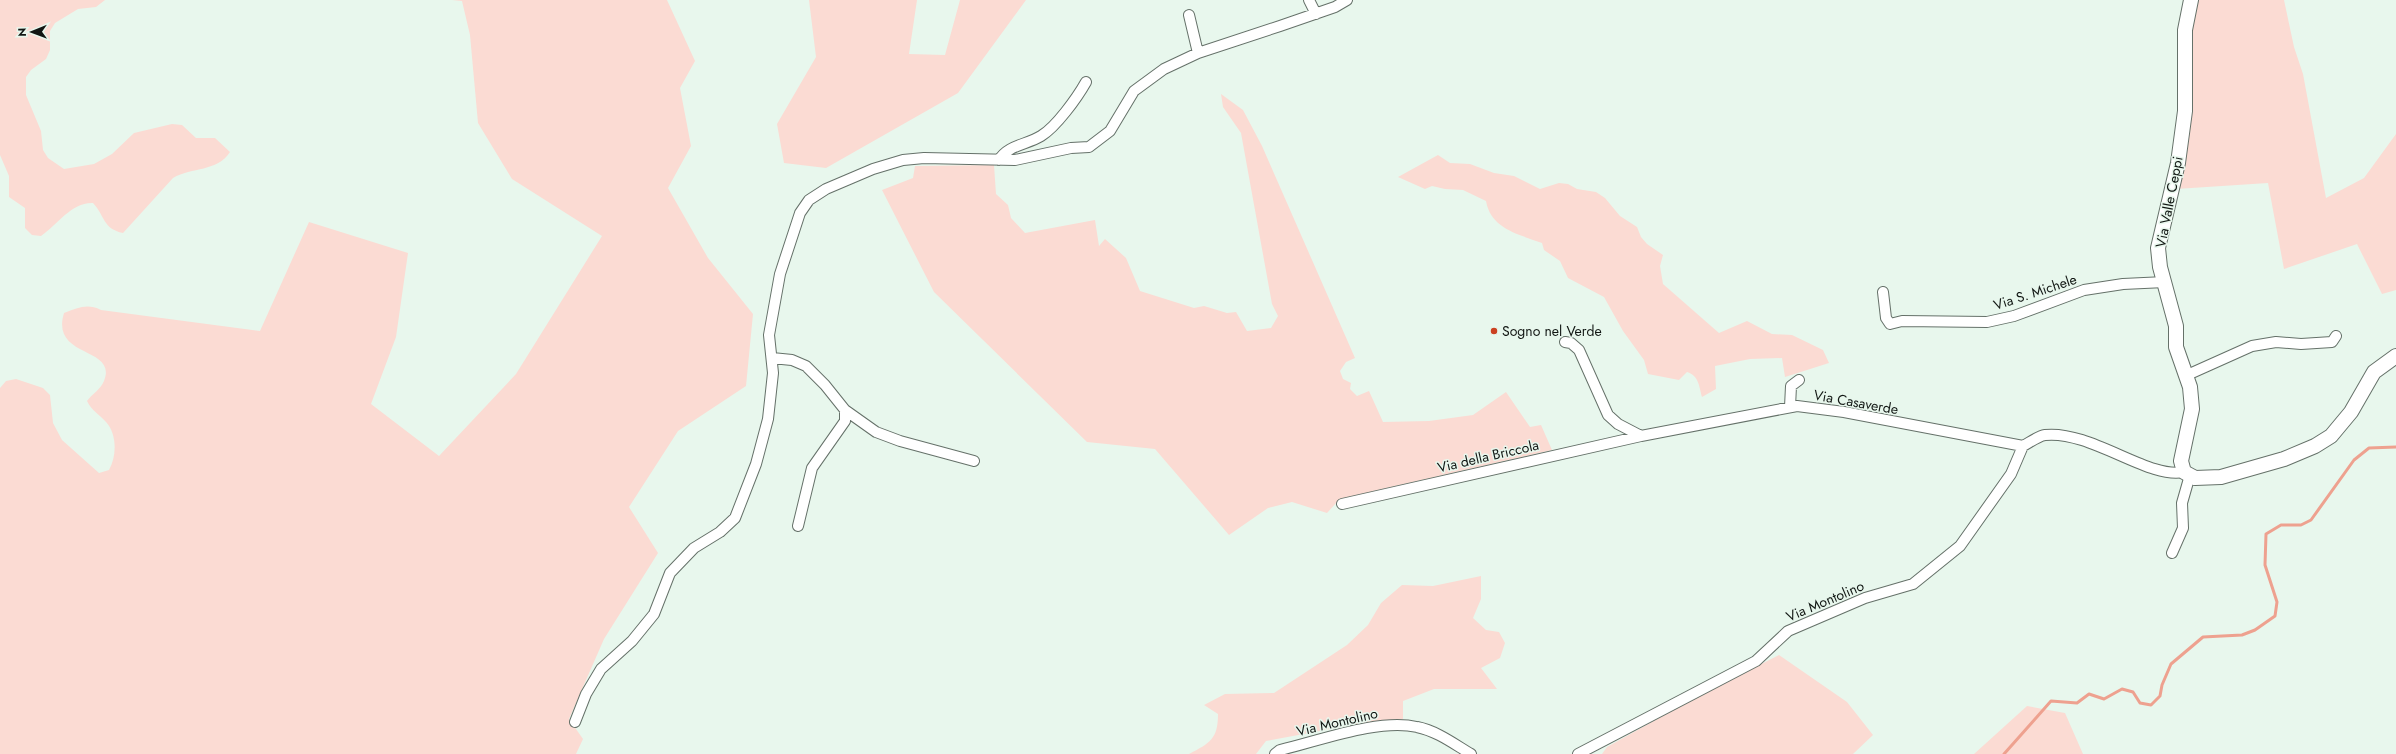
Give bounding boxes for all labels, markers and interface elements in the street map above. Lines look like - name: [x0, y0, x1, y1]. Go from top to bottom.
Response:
- north arrow: [12, 12, 52, 52]
- text: N: [14, 28, 30, 37]
- street label: Via Valle Ceppi: [2150, 155, 2188, 249]
- street label: Via S. Michele: [1991, 269, 2079, 315]
- place label: Sogno nel Verde: [1502, 321, 1602, 341]
- marker: Sogno nel Verde: [1489, 326, 1499, 336]
- street label: Via Casaverde: [1812, 385, 1900, 419]
- street label: Via della Briccola: [1435, 435, 1541, 477]
- street label: Via Montolino: [1783, 575, 1867, 626]
- street label: Via Montolino: [1294, 703, 1380, 741]

